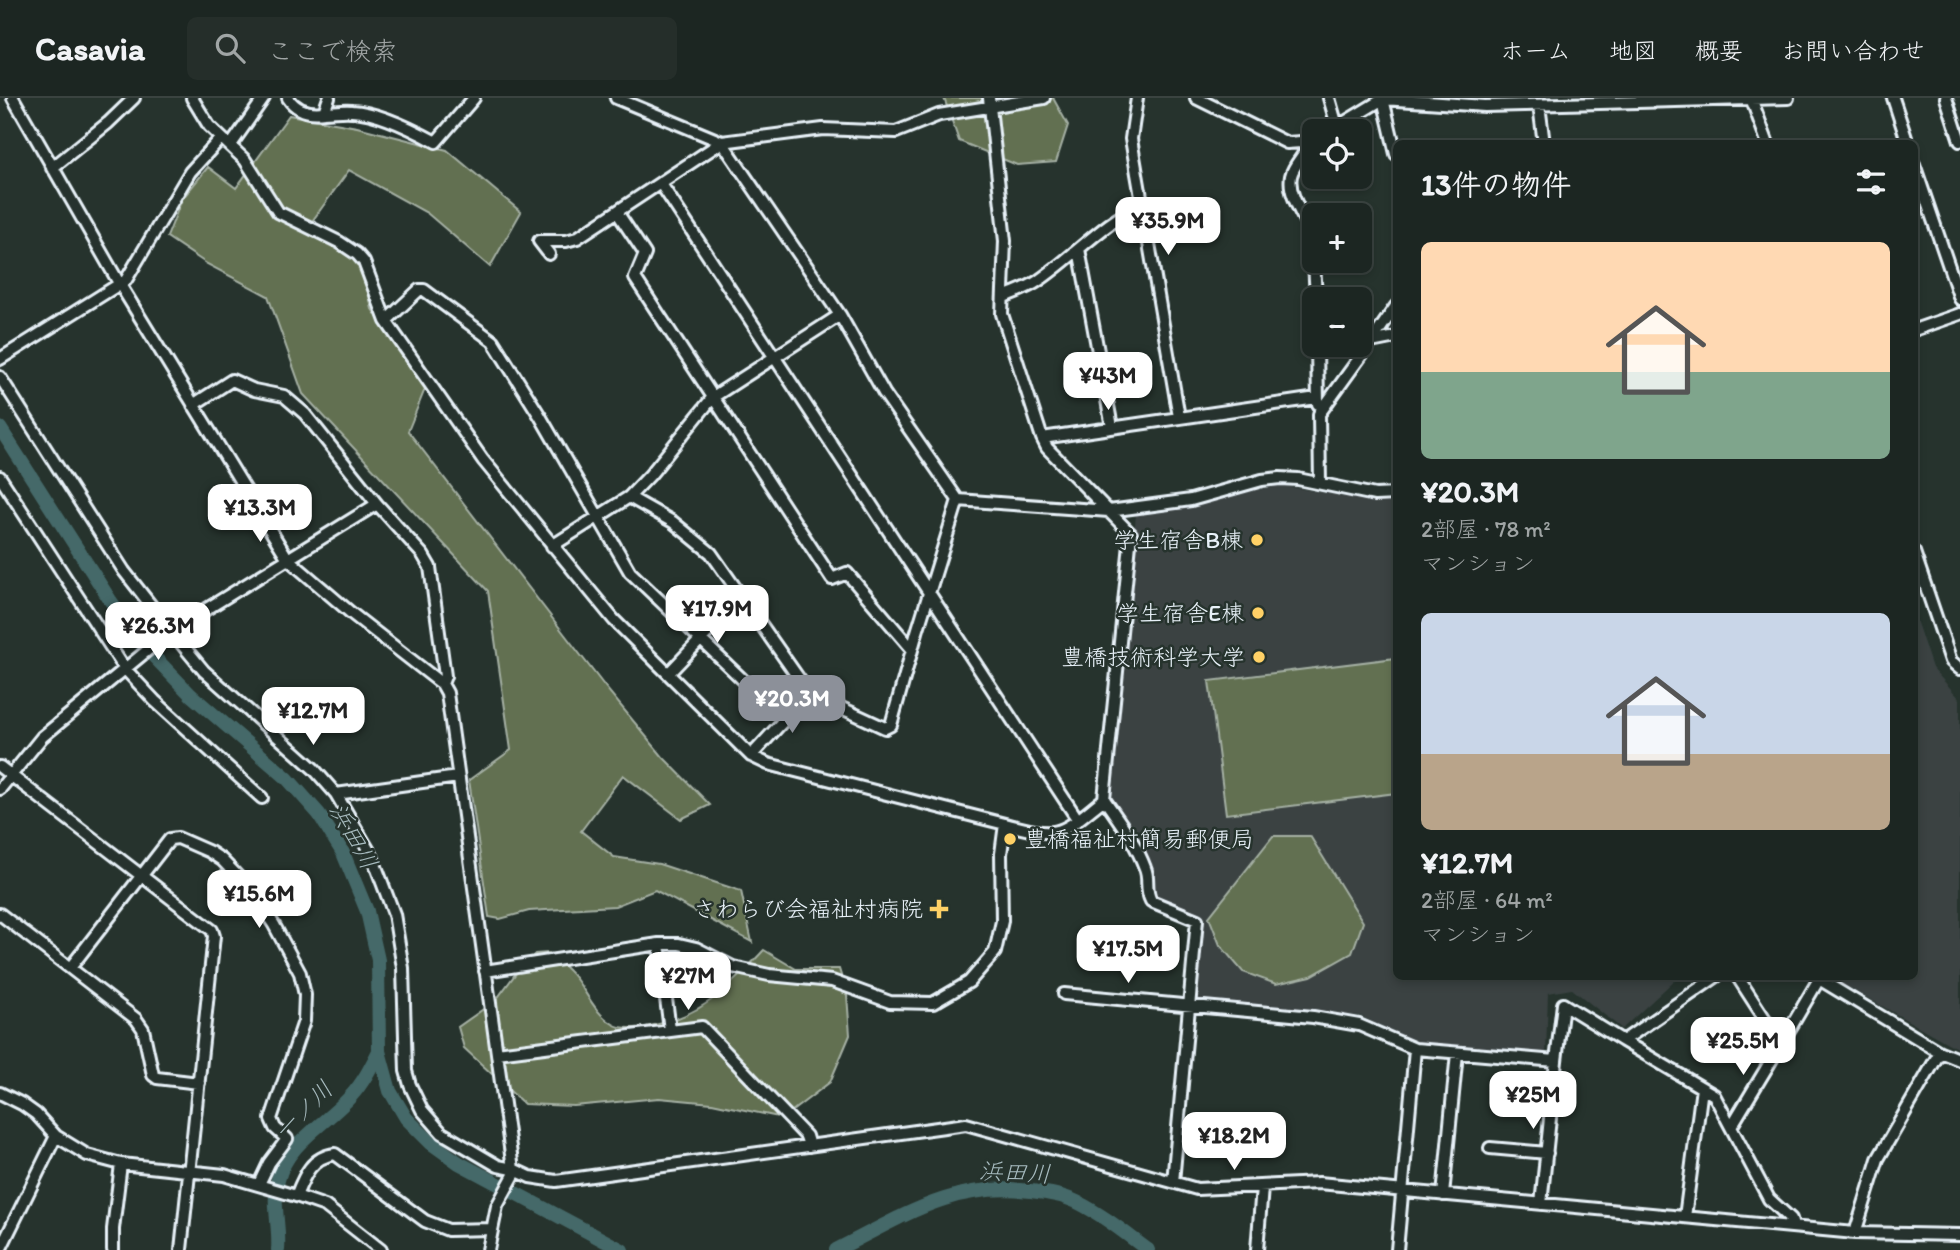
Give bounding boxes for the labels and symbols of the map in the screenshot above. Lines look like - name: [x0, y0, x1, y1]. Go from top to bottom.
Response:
- pin: ¥35.9M: [1111, 198, 1225, 257]
- pin: ¥43M: [1067, 352, 1149, 412]
- pin: ¥13.3M: [203, 484, 317, 544]
- place label: 学生宿舎B棟: [1113, 526, 1243, 554]
- marker: 学生宿舎B棟: [1249, 532, 1265, 548]
- pin: ¥17.9M: [660, 586, 774, 645]
- place label: 学生宿舎E棟: [1116, 599, 1244, 627]
- pin: ¥26.3M: [101, 602, 215, 662]
- marker: 学生宿舎E棟: [1250, 605, 1266, 621]
- place label: 豊橋技術科学大学: [1061, 643, 1245, 671]
- marker: 豊橋技術科学大学: [1251, 649, 1267, 665]
- pin: ¥20.3M: [735, 676, 849, 735]
- pin: ¥12.7M: [256, 688, 370, 747]
- water label: 浜田川: [324, 797, 384, 875]
- place label: 豊橋福祉村簡易郵便局: [1024, 825, 1254, 853]
- marker: 豊橋福祉村簡易郵便局: [1002, 831, 1018, 847]
- pin: ¥15.6M: [202, 870, 316, 930]
- place label: さわらび会福祉村病院: [693, 895, 923, 923]
- marker: さわらび会福祉村病院: [929, 899, 949, 919]
- pin: ¥17.5M: [1071, 926, 1185, 985]
- pin: ¥27M: [647, 953, 729, 1012]
- pin: ¥25.5M: [1686, 1018, 1800, 1077]
- pin: ¥25M: [1492, 1072, 1574, 1131]
- water label: 一ノ川: [267, 1074, 339, 1146]
- pin: ¥18.2M: [1177, 1112, 1291, 1172]
- water label: 浜田川: [978, 1156, 1052, 1188]

